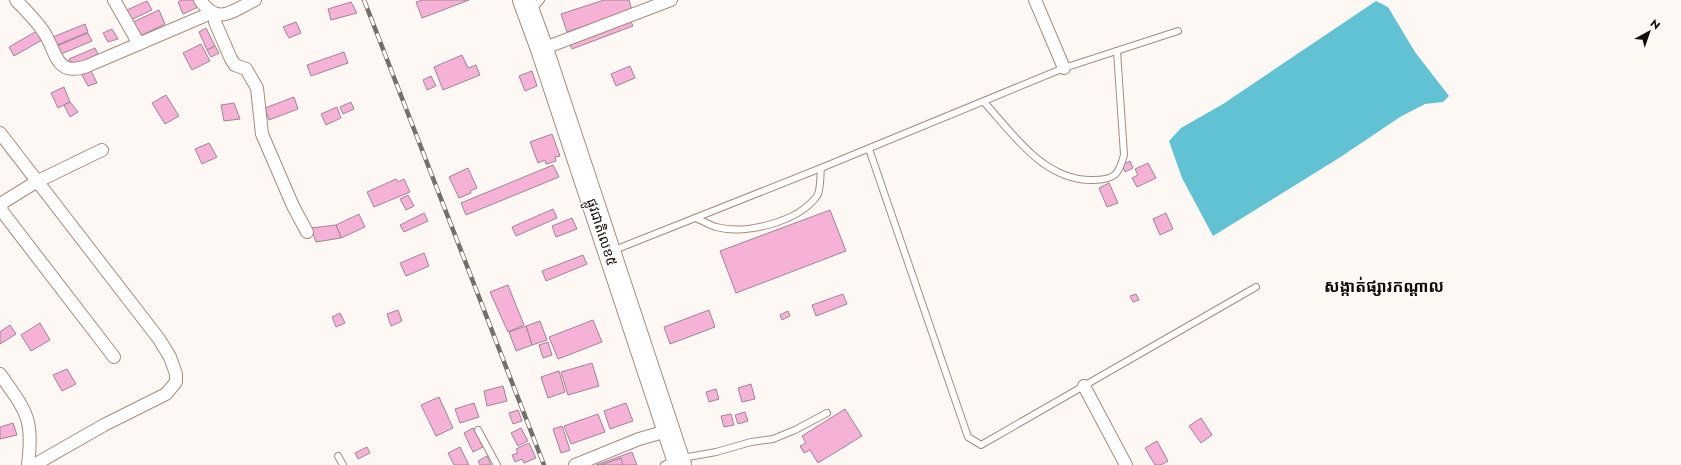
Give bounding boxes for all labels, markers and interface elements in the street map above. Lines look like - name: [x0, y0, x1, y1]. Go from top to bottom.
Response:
- north arrow: [1629, 12, 1669, 52]
- text: N: [1647, 15, 1664, 33]
- street label: ផ្លូវជាតិលេខ៥: [580, 196, 622, 269]
- district label: សង្កាត់ផ្សារកណ្ដាល: [1324, 275, 1444, 298]

